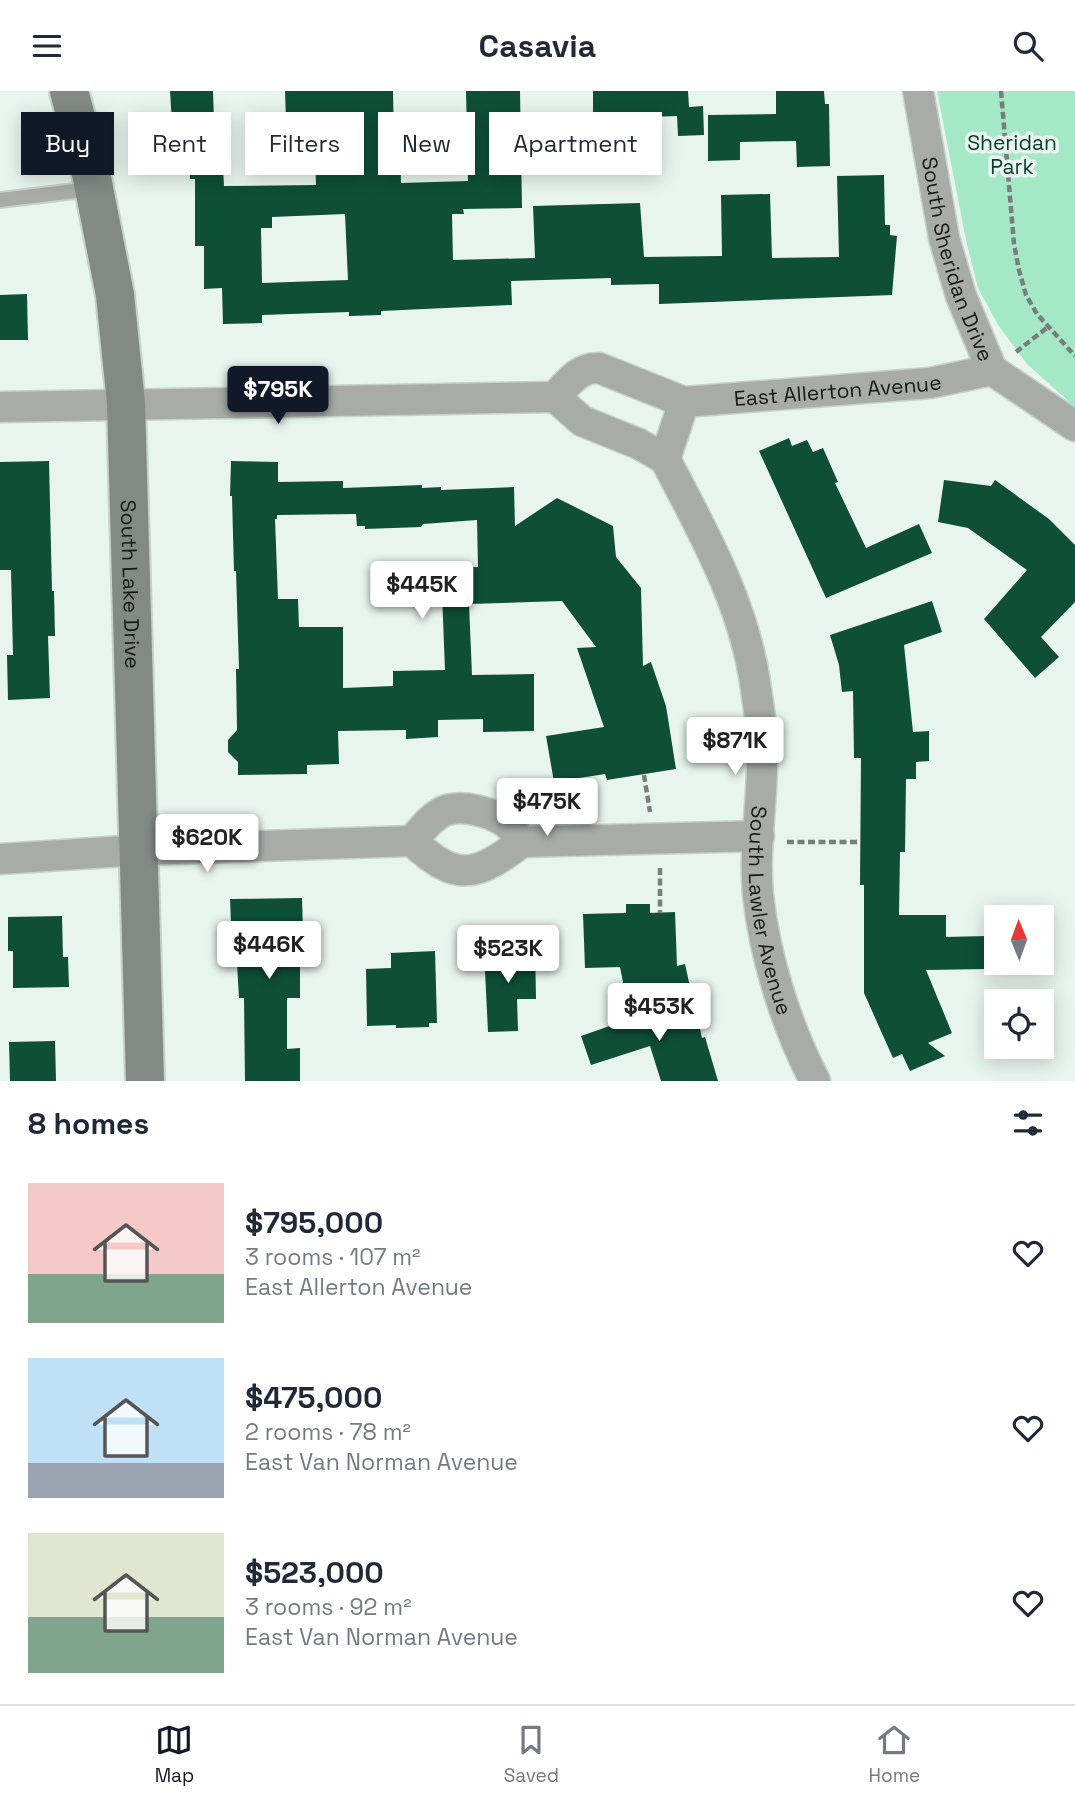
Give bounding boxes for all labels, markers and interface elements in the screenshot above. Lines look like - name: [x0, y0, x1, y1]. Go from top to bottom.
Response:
- text: Casavia: [479, 26, 596, 66]
- icon: menu: [28, 27, 66, 65]
- icon: search: [1009, 27, 1047, 65]
- chip: Buy: [21, 112, 114, 175]
- chip: Rent: [128, 112, 231, 175]
- chip: Filters: [245, 112, 364, 175]
- chip: New: [378, 112, 475, 175]
- chip: Apartment: [489, 112, 662, 175]
- park label: Sheridan Park: [967, 129, 1057, 180]
- street label: South Sheridan Drive: [916, 155, 1000, 365]
- pin: $795K: [229, 367, 327, 426]
- street label: East Allerton Avenue: [733, 367, 944, 412]
- text: $795K: [243, 374, 313, 404]
- street label: South Lake Drive: [115, 499, 147, 669]
- pin: $445K: [373, 561, 471, 621]
- text: $445K: [386, 569, 458, 599]
- pin: $871K: [686, 717, 784, 777]
- text: $871K: [703, 725, 767, 755]
- pin: $475K: [498, 779, 596, 838]
- text: $475K: [513, 786, 581, 816]
- street label: South Lawler Avenue: [743, 805, 799, 1018]
- pin: $620K: [158, 815, 256, 874]
- text: $620K: [171, 822, 243, 852]
- north arrow: [984, 905, 1054, 975]
- map controls: [984, 905, 1054, 1059]
- pin: $446K: [220, 921, 318, 981]
- pin: $523K: [459, 925, 557, 985]
- text: $446K: [233, 929, 305, 959]
- text: $523K: [473, 933, 543, 963]
- pin: $453K: [610, 983, 708, 1043]
- button: locate: [984, 989, 1054, 1059]
- text: $453K: [624, 991, 694, 1021]
- text: 8 homes: [28, 1104, 149, 1143]
- icon: filters: [1009, 1104, 1047, 1142]
- text: $795,000: [245, 1203, 383, 1242]
- icon: home: [84, 1211, 168, 1295]
- icon: heart: [1009, 1234, 1047, 1272]
- text: 3 rooms · 107 m²: [245, 1242, 421, 1272]
- text: East Allerton Avenue: [245, 1272, 472, 1302]
- text: $475,000: [245, 1378, 382, 1417]
- icon: home: [84, 1386, 168, 1470]
- icon: heart: [1009, 1409, 1047, 1447]
- text: 2 rooms · 78 m²: [245, 1417, 411, 1447]
- text: East Van Norman Avenue: [245, 1447, 518, 1477]
- text: $523,000: [245, 1553, 384, 1592]
- icon: home: [84, 1561, 168, 1645]
- icon: heart: [1009, 1584, 1047, 1622]
- text: 3 rooms · 92 m²: [245, 1592, 412, 1622]
- text: East Van Norman Avenue: [245, 1622, 518, 1652]
- tab: Map: [155, 1721, 194, 1788]
- tab: Saved: [504, 1721, 559, 1788]
- tab: Home: [868, 1721, 920, 1788]

